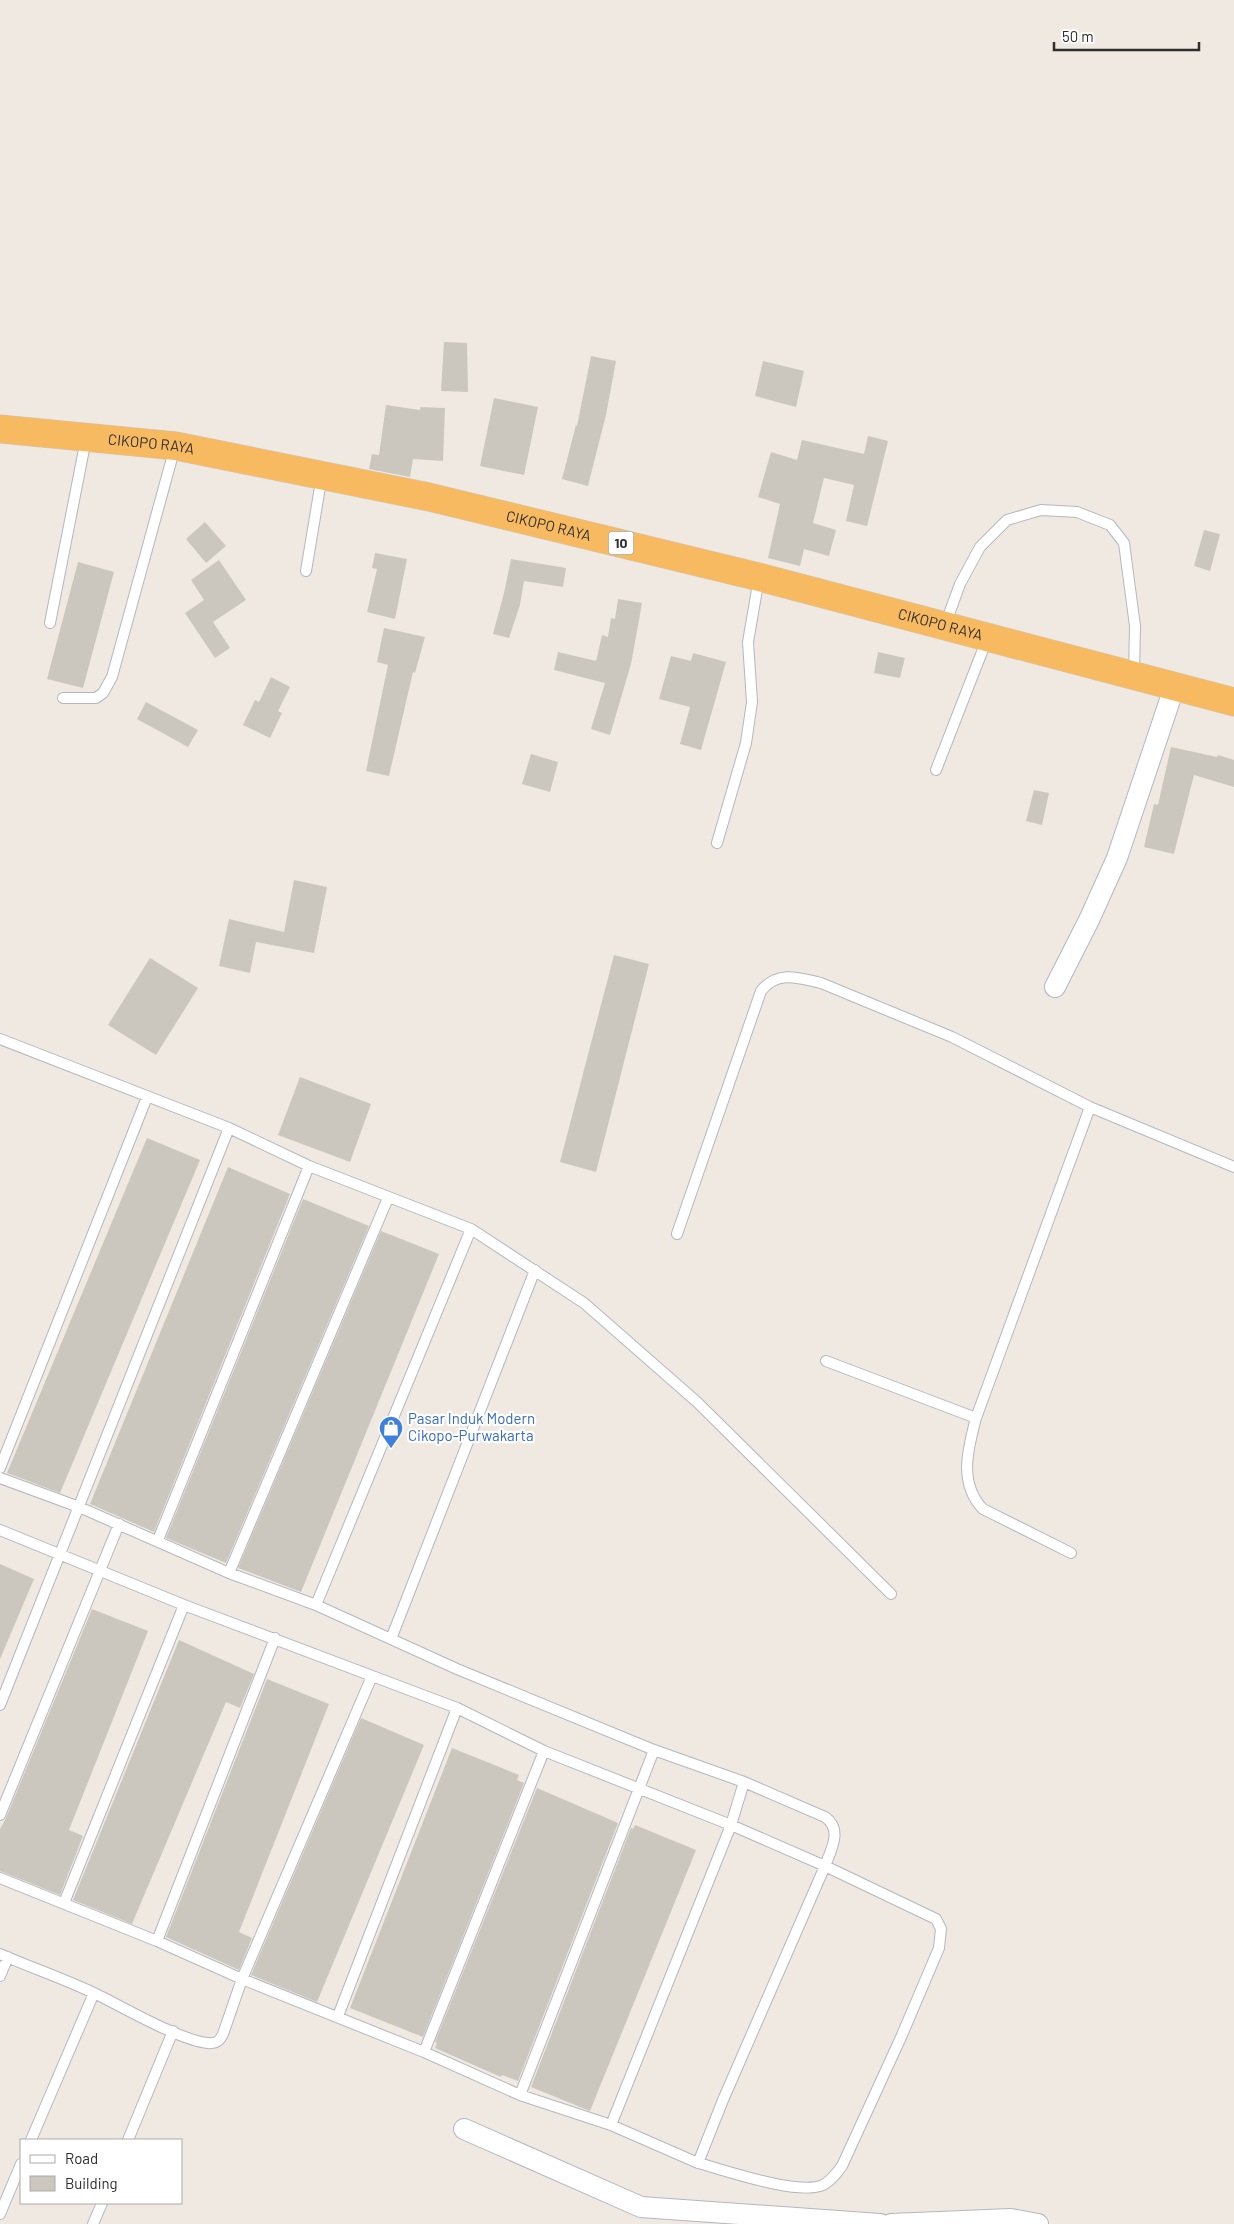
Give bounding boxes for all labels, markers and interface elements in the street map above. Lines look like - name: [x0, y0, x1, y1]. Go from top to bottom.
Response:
- scale bar: [1054, 20, 1199, 52]
- text: 50 m: [1062, 27, 1094, 45]
- street label: CIKOPO RAYA: [107, 429, 196, 458]
- street label: CIKOPO RAYA: [505, 506, 593, 544]
- road number: 10: [608, 532, 634, 554]
- street label: CIKOPO RAYA: [896, 604, 985, 644]
- place label: Pasar Induk Modern Cikopo-Purwakarta: [408, 1409, 535, 1444]
- shop icon: Pasar Induk Modern Cikopo-Purwakarta: [378, 1415, 404, 1449]
- legend: [20, 2139, 182, 2204]
- text: Road: [65, 2149, 98, 2167]
- text: Building: [65, 2174, 118, 2192]

